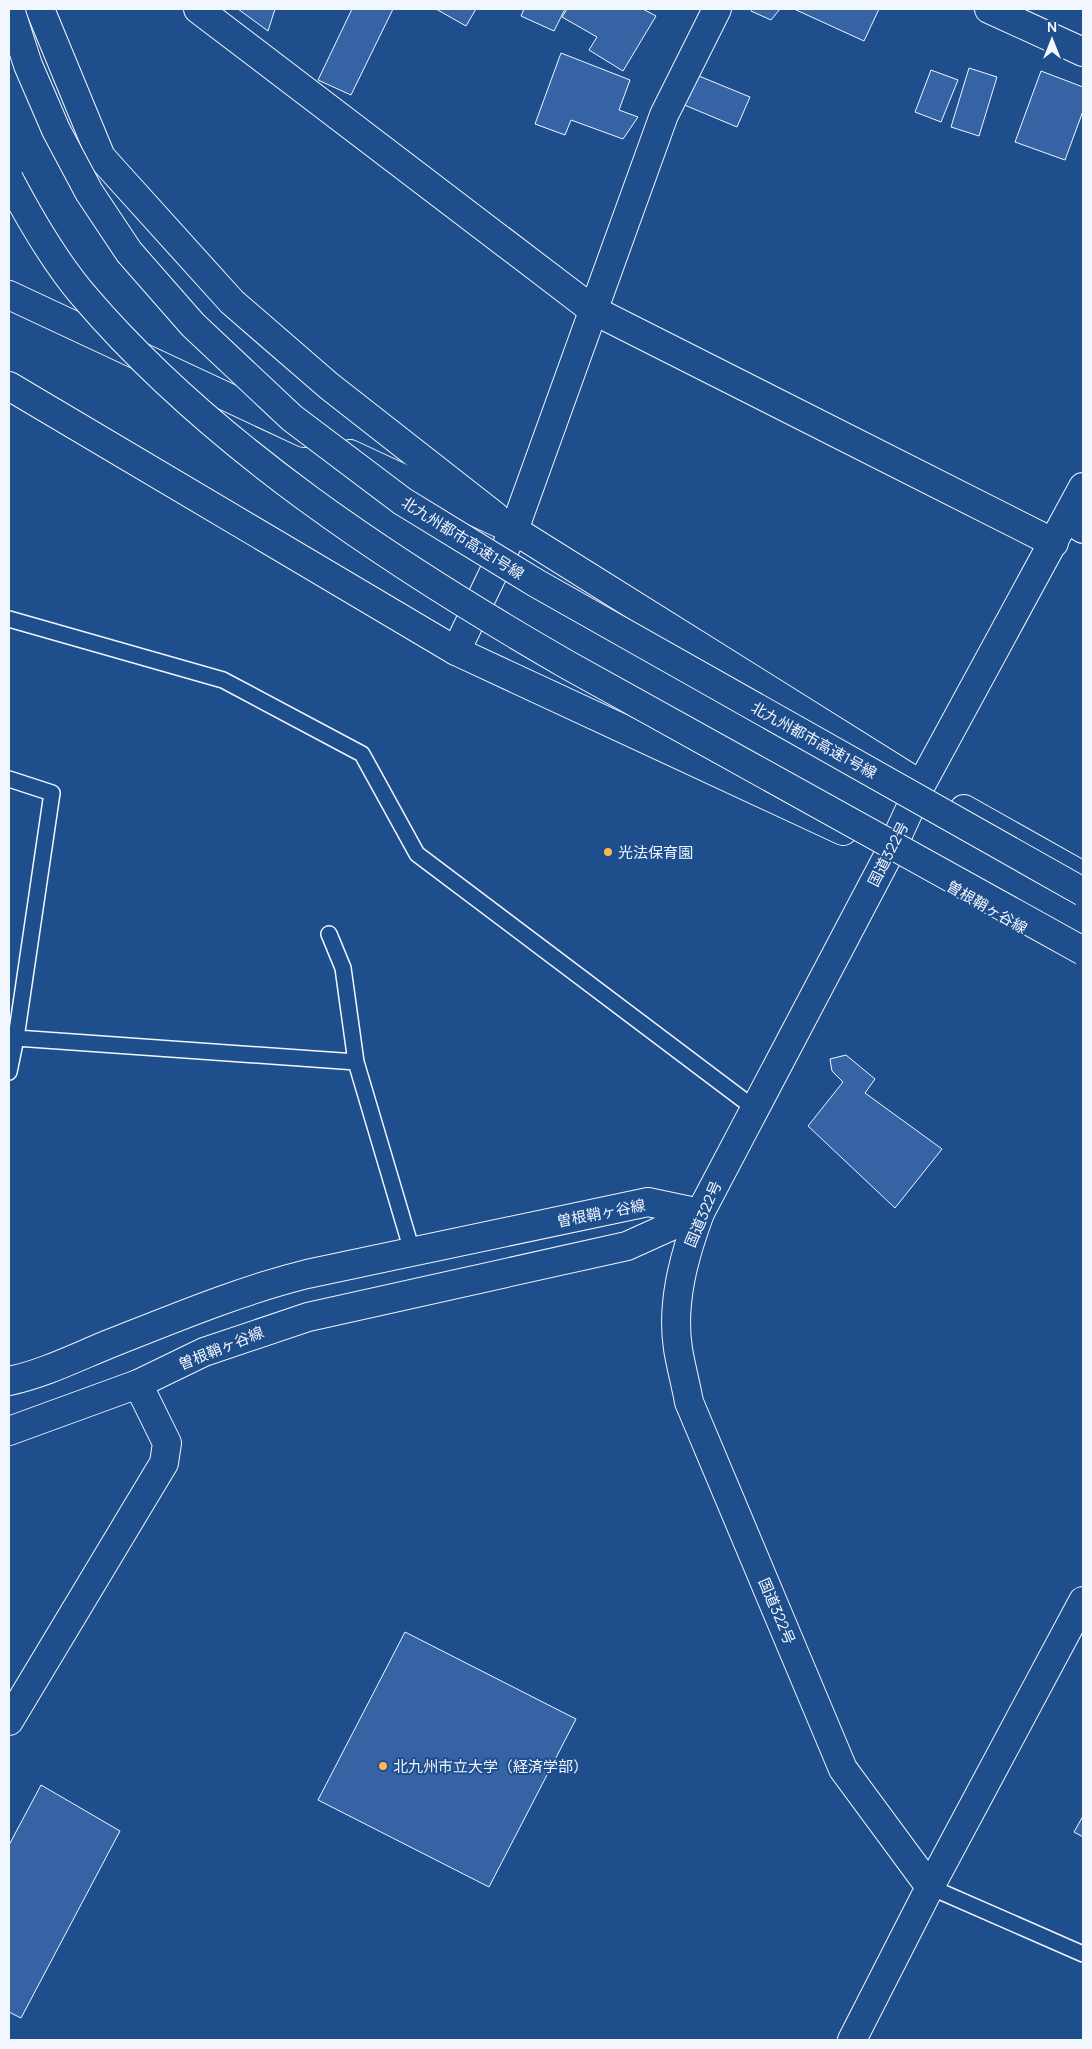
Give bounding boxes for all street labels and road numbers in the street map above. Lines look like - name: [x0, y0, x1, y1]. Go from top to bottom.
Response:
- street label: 北九州都市高速1号線: [398, 492, 528, 584]
- street label: 北九州都市高速1号線: [747, 697, 881, 783]
- street label: 国道322号: [863, 818, 913, 890]
- street label: 曽根鞘ヶ谷線: [943, 875, 1031, 939]
- street label: 国道322号: [680, 1177, 726, 1251]
- street label: 曽根鞘ヶ谷線: [555, 1194, 647, 1232]
- street label: 曽根鞘ヶ谷線: [175, 1321, 267, 1375]
- street label: 国道322号: [754, 1574, 800, 1648]

